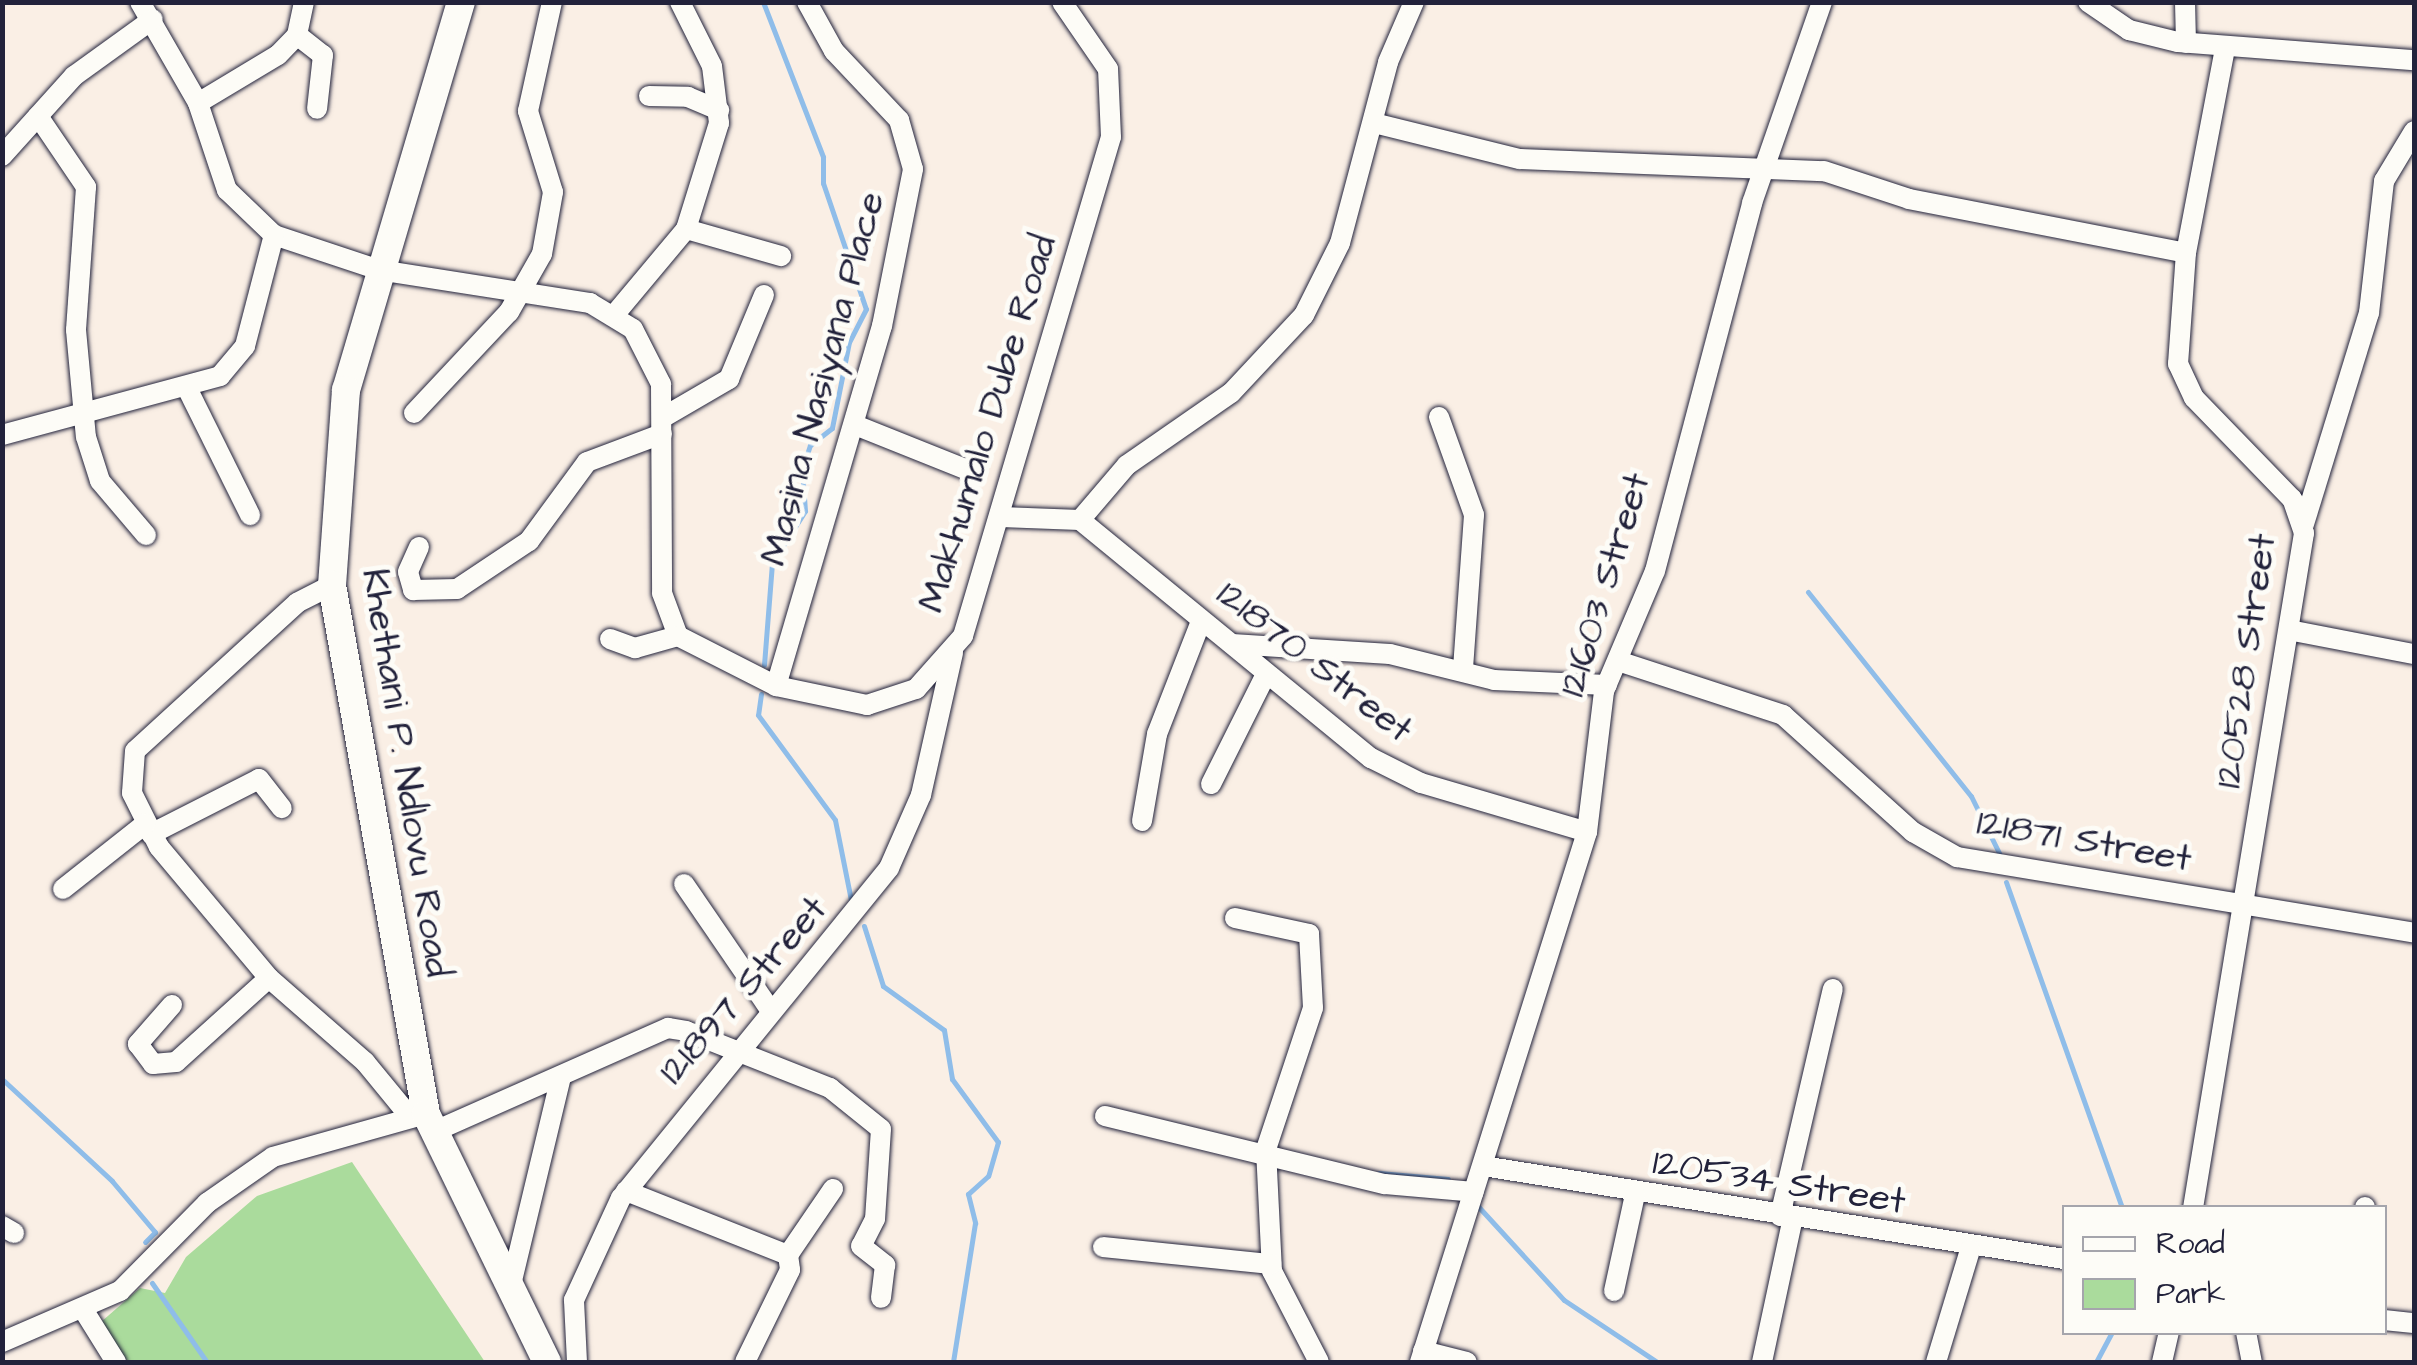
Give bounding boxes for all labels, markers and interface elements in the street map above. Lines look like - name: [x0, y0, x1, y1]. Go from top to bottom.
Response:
- street label: Masina Nasiyana Place: [752, 187, 896, 571]
- street label: Makhumalo Dube Road: [910, 230, 1068, 618]
- street label: 121603 Street: [1550, 468, 1662, 702]
- street label: 120528 Street: [2207, 531, 2287, 791]
- street label: Khethani P. Ndlovu Road: [350, 566, 460, 980]
- street label: 121870 Street: [1207, 572, 1421, 754]
- street label: 121871 Street: [1973, 801, 2195, 883]
- street label: 121897 Street: [650, 888, 838, 1094]
- street label: 120534 Street: [1649, 1141, 1909, 1225]
- legend: [2062, 1205, 2387, 1335]
- text: Road: [2156, 1223, 2225, 1265]
- text: Park: [2156, 1273, 2225, 1315]

